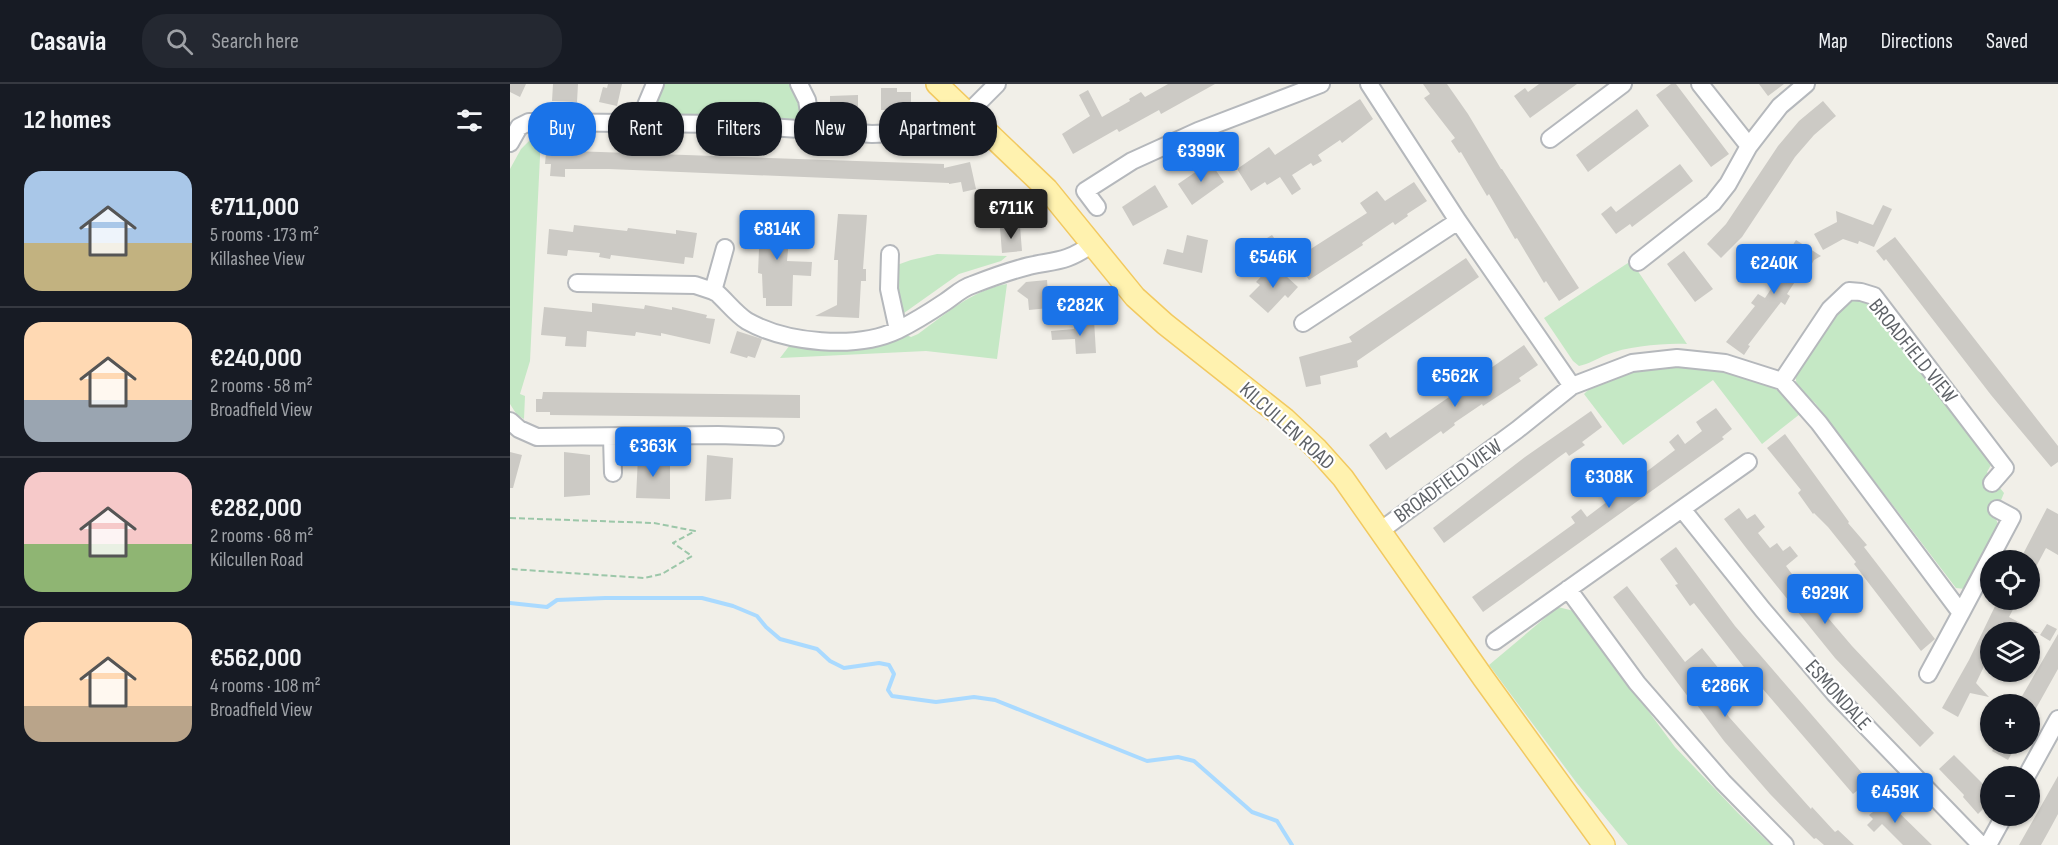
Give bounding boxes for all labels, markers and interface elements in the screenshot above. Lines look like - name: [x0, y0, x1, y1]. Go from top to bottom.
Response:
- search box: [142, 14, 562, 68]
- text: Casavia: [30, 25, 106, 58]
- icon: search: [163, 25, 196, 58]
- text: Search here: [211, 28, 299, 55]
- text: Map: [1818, 29, 1848, 54]
- text: Directions: [1881, 29, 1953, 54]
- text: Saved: [1986, 29, 2028, 54]
- chip: Buy: [528, 102, 596, 156]
- chip: Rent: [608, 102, 684, 156]
- chip: Filters: [696, 102, 782, 156]
- chip: New: [794, 102, 867, 156]
- chip: Apartment: [879, 102, 997, 156]
- icon: filters: [453, 104, 486, 137]
- text: 12 homes: [24, 105, 111, 136]
- pin: €399K: [1159, 132, 1243, 183]
- text: €399K: [1177, 139, 1225, 163]
- pin: €711K: [969, 189, 1053, 240]
- text: €711,000: [210, 192, 299, 223]
- icon: home: [72, 195, 144, 267]
- text: €711K: [988, 196, 1034, 220]
- pin: €814K: [735, 210, 819, 261]
- text: €814K: [754, 217, 800, 241]
- text: 5 rooms · 173 m²: [210, 223, 319, 247]
- pin: €546K: [1231, 238, 1315, 289]
- pin: €240K: [1732, 244, 1816, 295]
- text: €546K: [1249, 245, 1297, 269]
- text: Killashee View: [210, 247, 305, 271]
- text: €240K: [1750, 251, 1798, 275]
- pin: €282K: [1038, 286, 1122, 337]
- text: €282K: [1056, 293, 1104, 317]
- street label: BROADFIELD VIEW: [1863, 294, 1963, 409]
- text: €240,000: [210, 343, 302, 374]
- icon: home: [72, 346, 144, 418]
- pin: €562K: [1413, 357, 1497, 408]
- text: €562K: [1431, 364, 1479, 388]
- text: 2 rooms · 58 m²: [210, 374, 313, 398]
- street label: KILCULLEN ROAD: [1234, 377, 1340, 475]
- text: Broadfield View: [210, 398, 313, 422]
- pin: €363K: [611, 427, 695, 478]
- street label: BROADFIELD VIEW: [1389, 433, 1507, 528]
- text: €363K: [629, 434, 677, 458]
- pin: €308K: [1567, 458, 1651, 509]
- text: €308K: [1585, 465, 1633, 489]
- text: €282,000: [210, 493, 302, 524]
- icon: home: [72, 496, 144, 568]
- text: 2 rooms · 68 m²: [210, 524, 314, 548]
- text: Kilcullen Road: [210, 548, 303, 572]
- map controls: [1980, 550, 2040, 826]
- button: locate: [1980, 550, 2040, 610]
- pin: €929K: [1783, 574, 1867, 625]
- text: €929K: [1801, 581, 1849, 605]
- button: layers: [1980, 622, 2040, 682]
- text: €562,000: [210, 643, 302, 674]
- icon: home: [72, 646, 144, 718]
- street label: ESMONDALE: [1800, 654, 1876, 736]
- pin: €286K: [1683, 667, 1767, 718]
- text: 4 rooms · 108 m²: [210, 674, 321, 698]
- text: €286K: [1701, 674, 1749, 698]
- button: +: [1980, 694, 2040, 754]
- text: Broadfield View: [210, 698, 313, 722]
- button: −: [1980, 766, 2040, 826]
- pin: €459K: [1853, 773, 1937, 824]
- text: €459K: [1871, 780, 1919, 804]

